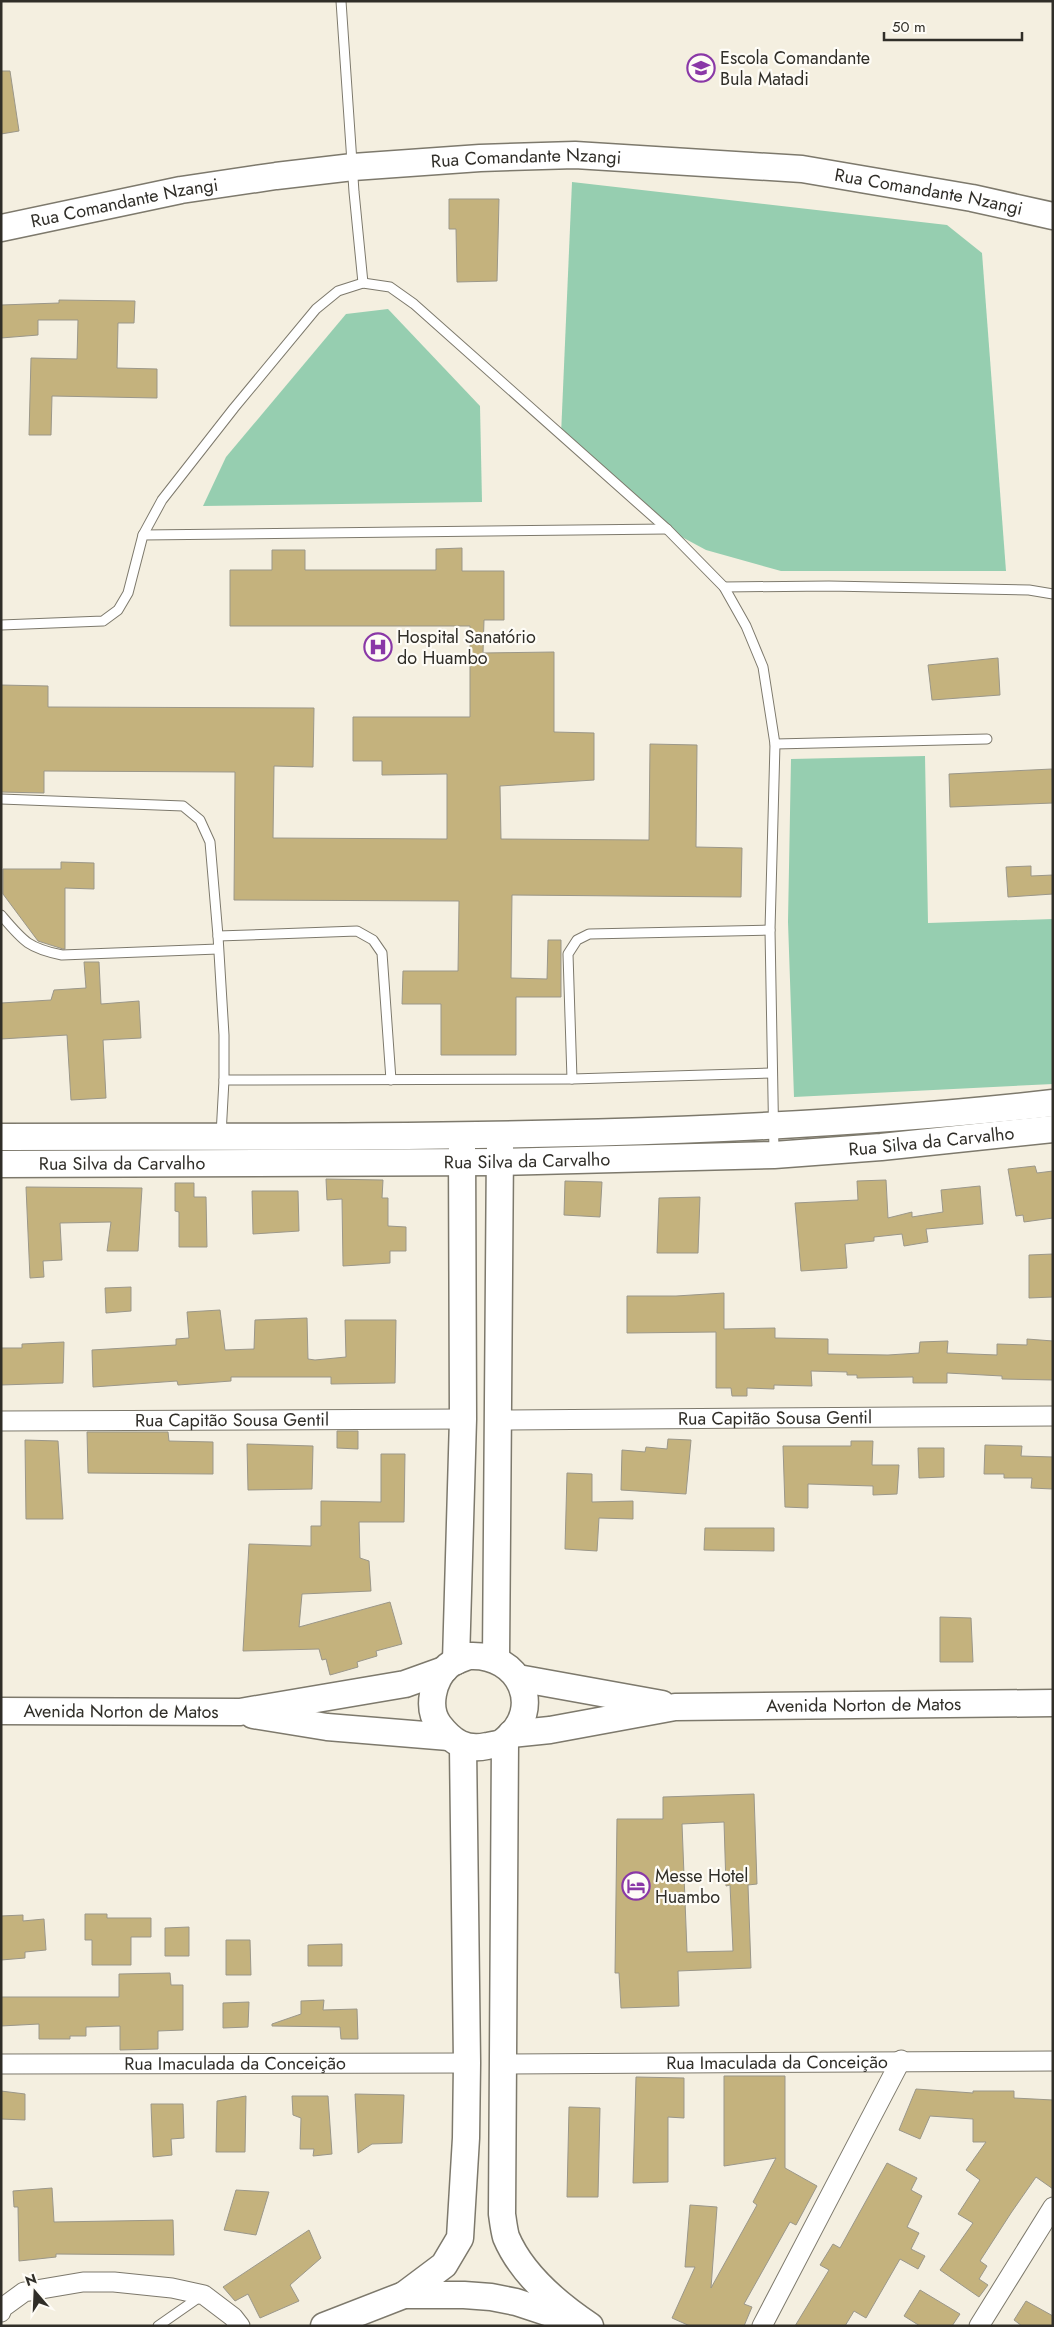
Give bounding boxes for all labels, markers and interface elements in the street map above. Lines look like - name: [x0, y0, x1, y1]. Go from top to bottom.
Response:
- scale bar: [884, 10, 1022, 42]
- text: 50 m: [892, 16, 926, 38]
- place label: Escola Comandante Bula Matadi: [720, 45, 870, 92]
- school or university icon: Escola Comandante Bula Matadi: [686, 53, 716, 83]
- street label: Rua Comandante Nzangi: [430, 142, 622, 174]
- street label: Rua Comandante Nzangi: [833, 162, 1025, 222]
- street label: Rua Comandante Nzangi: [28, 172, 220, 234]
- place label: Hospital Sanatório do Huambo: [397, 624, 536, 671]
- hospital icon: Hospital Sanatório do Huambo: [363, 632, 393, 662]
- street label: Rua Silva da Carvalho: [848, 1120, 1016, 1162]
- street label: Rua Silva da Carvalho: [444, 1146, 611, 1175]
- street label: Rua Silva da Carvalho: [39, 1150, 205, 1177]
- street label: Rua Capitão Sousa Gentil: [678, 1404, 872, 1432]
- street label: Rua Capitão Sousa Gentil: [135, 1407, 329, 1433]
- street label: Avenida Norton de Matos: [766, 1691, 961, 1719]
- street label: Avenida Norton de Matos: [23, 1698, 219, 1725]
- place label: Messe Hotel Huambo: [655, 1863, 748, 1910]
- hotel icon: Messe Hotel Huambo: [621, 1871, 651, 1901]
- street label: Rua Imaculada da Conceição: [666, 2049, 888, 2076]
- street label: Rua Imaculada da Conceição: [124, 2050, 346, 2077]
- north arrow: [10, 2267, 60, 2317]
- text: N: [22, 2268, 39, 2291]

